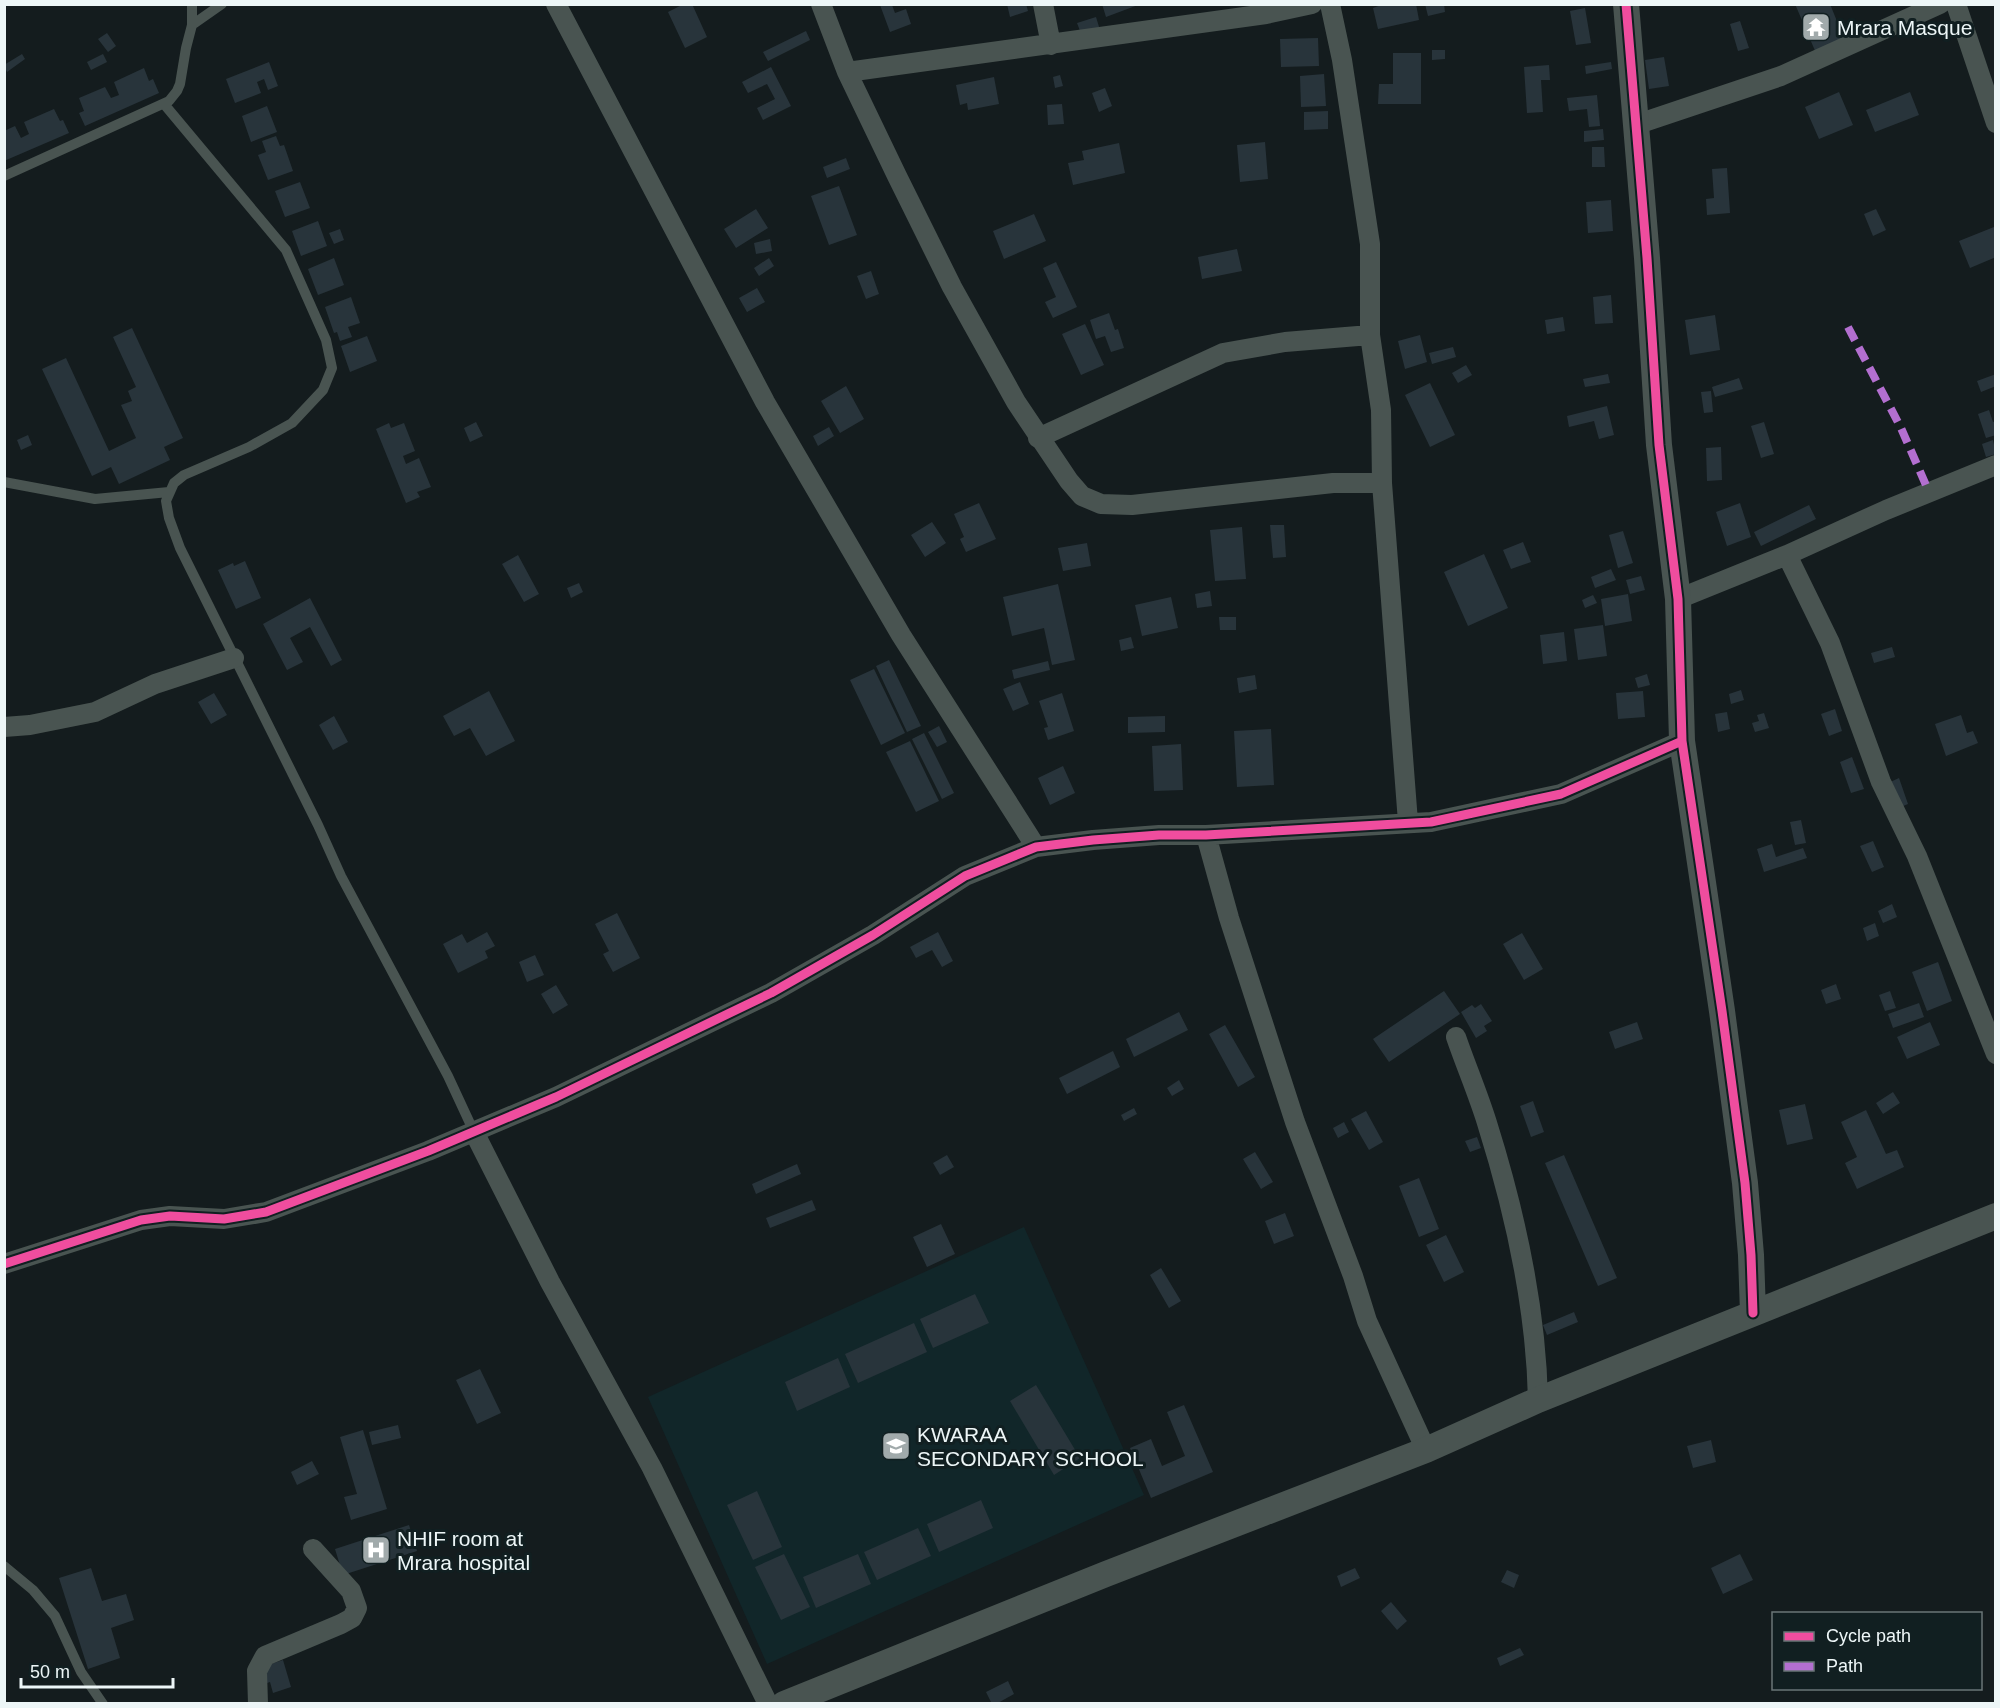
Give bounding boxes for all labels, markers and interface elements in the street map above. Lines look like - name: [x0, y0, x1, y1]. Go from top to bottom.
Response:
- temple icon: Mrara Masque: [1800, 11, 1832, 43]
- place label: Mrara Masque: [1837, 16, 1972, 39]
- place label: KWARAA SECONDARY SCHOOL: [917, 1423, 1144, 1470]
- school or university icon: KWARAA SECONDARY SCHOOL: [880, 1430, 912, 1462]
- place label: NHIF room at Mrara hospital: [397, 1527, 530, 1574]
- hospital icon: NHIF room at Mrara hospital: [360, 1534, 392, 1566]
- legend: [1772, 1612, 1982, 1690]
- text: Cycle path: [1826, 1626, 1911, 1646]
- scale bar: [21, 1651, 172, 1689]
- text: Path: [1826, 1656, 1863, 1676]
- text: 50 m: [30, 1662, 70, 1682]

